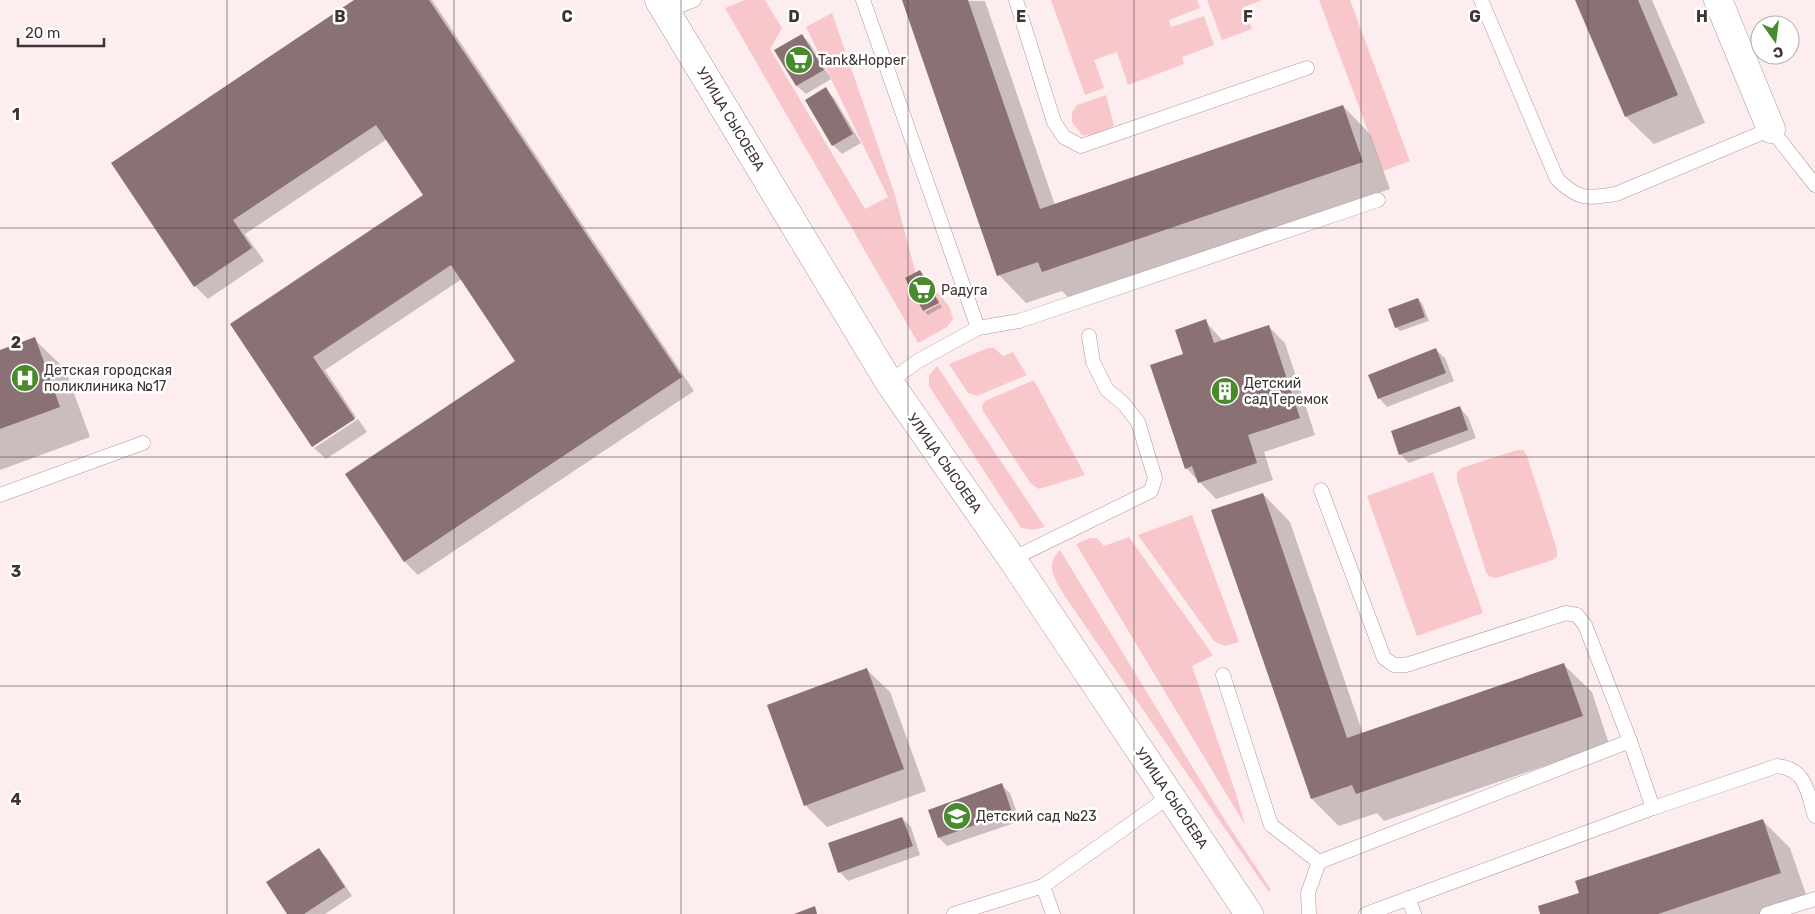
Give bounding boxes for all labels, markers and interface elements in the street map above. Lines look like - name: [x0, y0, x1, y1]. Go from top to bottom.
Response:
- text: B: [334, 7, 346, 26]
- text: C: [561, 7, 573, 26]
- text: D: [788, 7, 800, 26]
- text: E: [1016, 7, 1026, 26]
- text: F: [1243, 7, 1253, 26]
- text: G: [1469, 7, 1481, 26]
- text: H: [1696, 7, 1708, 26]
- scale bar: [18, 15, 104, 47]
- north arrow: [1750, 15, 1800, 65]
- text: 20 m: [25, 24, 60, 42]
- text: С: [1771, 43, 1785, 62]
- supermarket icon: Tank&Hopper: [784, 45, 814, 75]
- place label: Tank&Hopper: [818, 52, 907, 69]
- street label: УЛИЦА СЫСОЕВА: [693, 64, 769, 175]
- text: 1: [12, 105, 20, 124]
- supermarket icon: Радуга: [907, 275, 937, 305]
- place label: Радуга: [941, 282, 988, 299]
- text: 2: [11, 333, 21, 352]
- place label: Детская городская поликлиника №17: [44, 362, 172, 395]
- hospital icon: Детская городская поликлиника №17: [10, 363, 40, 393]
- place label: Детский сад Теремок: [1244, 375, 1329, 408]
- building icon: Детский сад Теремок: [1210, 376, 1240, 406]
- street label: УЛИЦА СЫСОЕВА: [904, 410, 986, 517]
- text: 3: [11, 562, 21, 581]
- street label: УЛИЦА СЫСОЕВА: [1132, 745, 1212, 852]
- text: 4: [11, 790, 22, 809]
- school or university icon: Детский сад №23: [942, 801, 972, 831]
- place label: Детский сад №23: [976, 808, 1097, 825]

